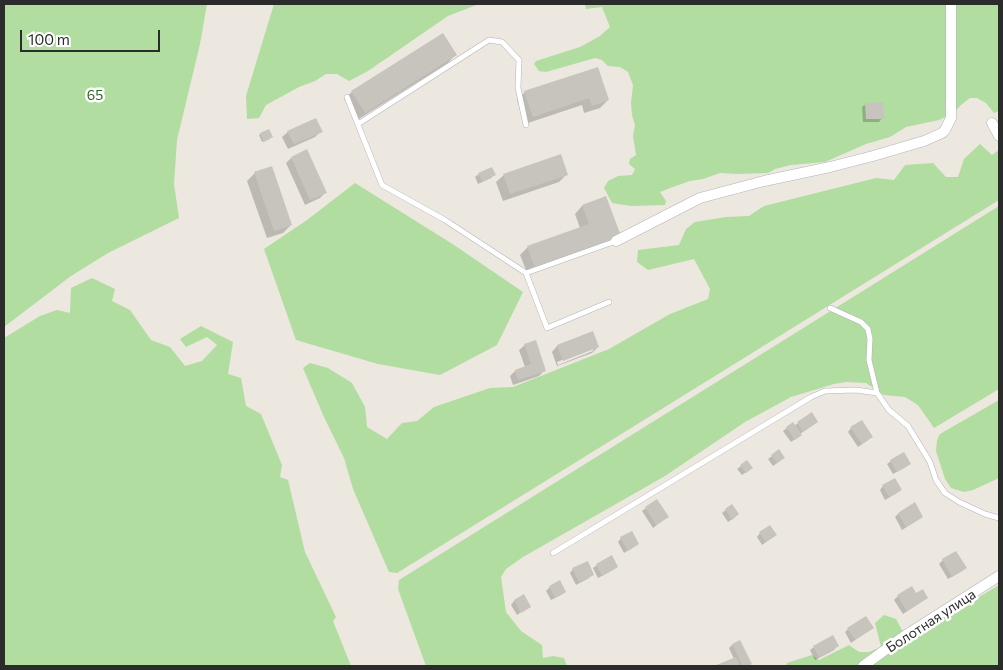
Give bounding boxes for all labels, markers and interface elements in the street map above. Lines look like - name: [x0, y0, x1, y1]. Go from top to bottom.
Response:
- scale bar: [22, 20, 162, 52]
- text: 100 m: [28, 30, 70, 48]
- park label: 65: [87, 87, 103, 103]
- street label: Болотная улица: [883, 586, 979, 656]

